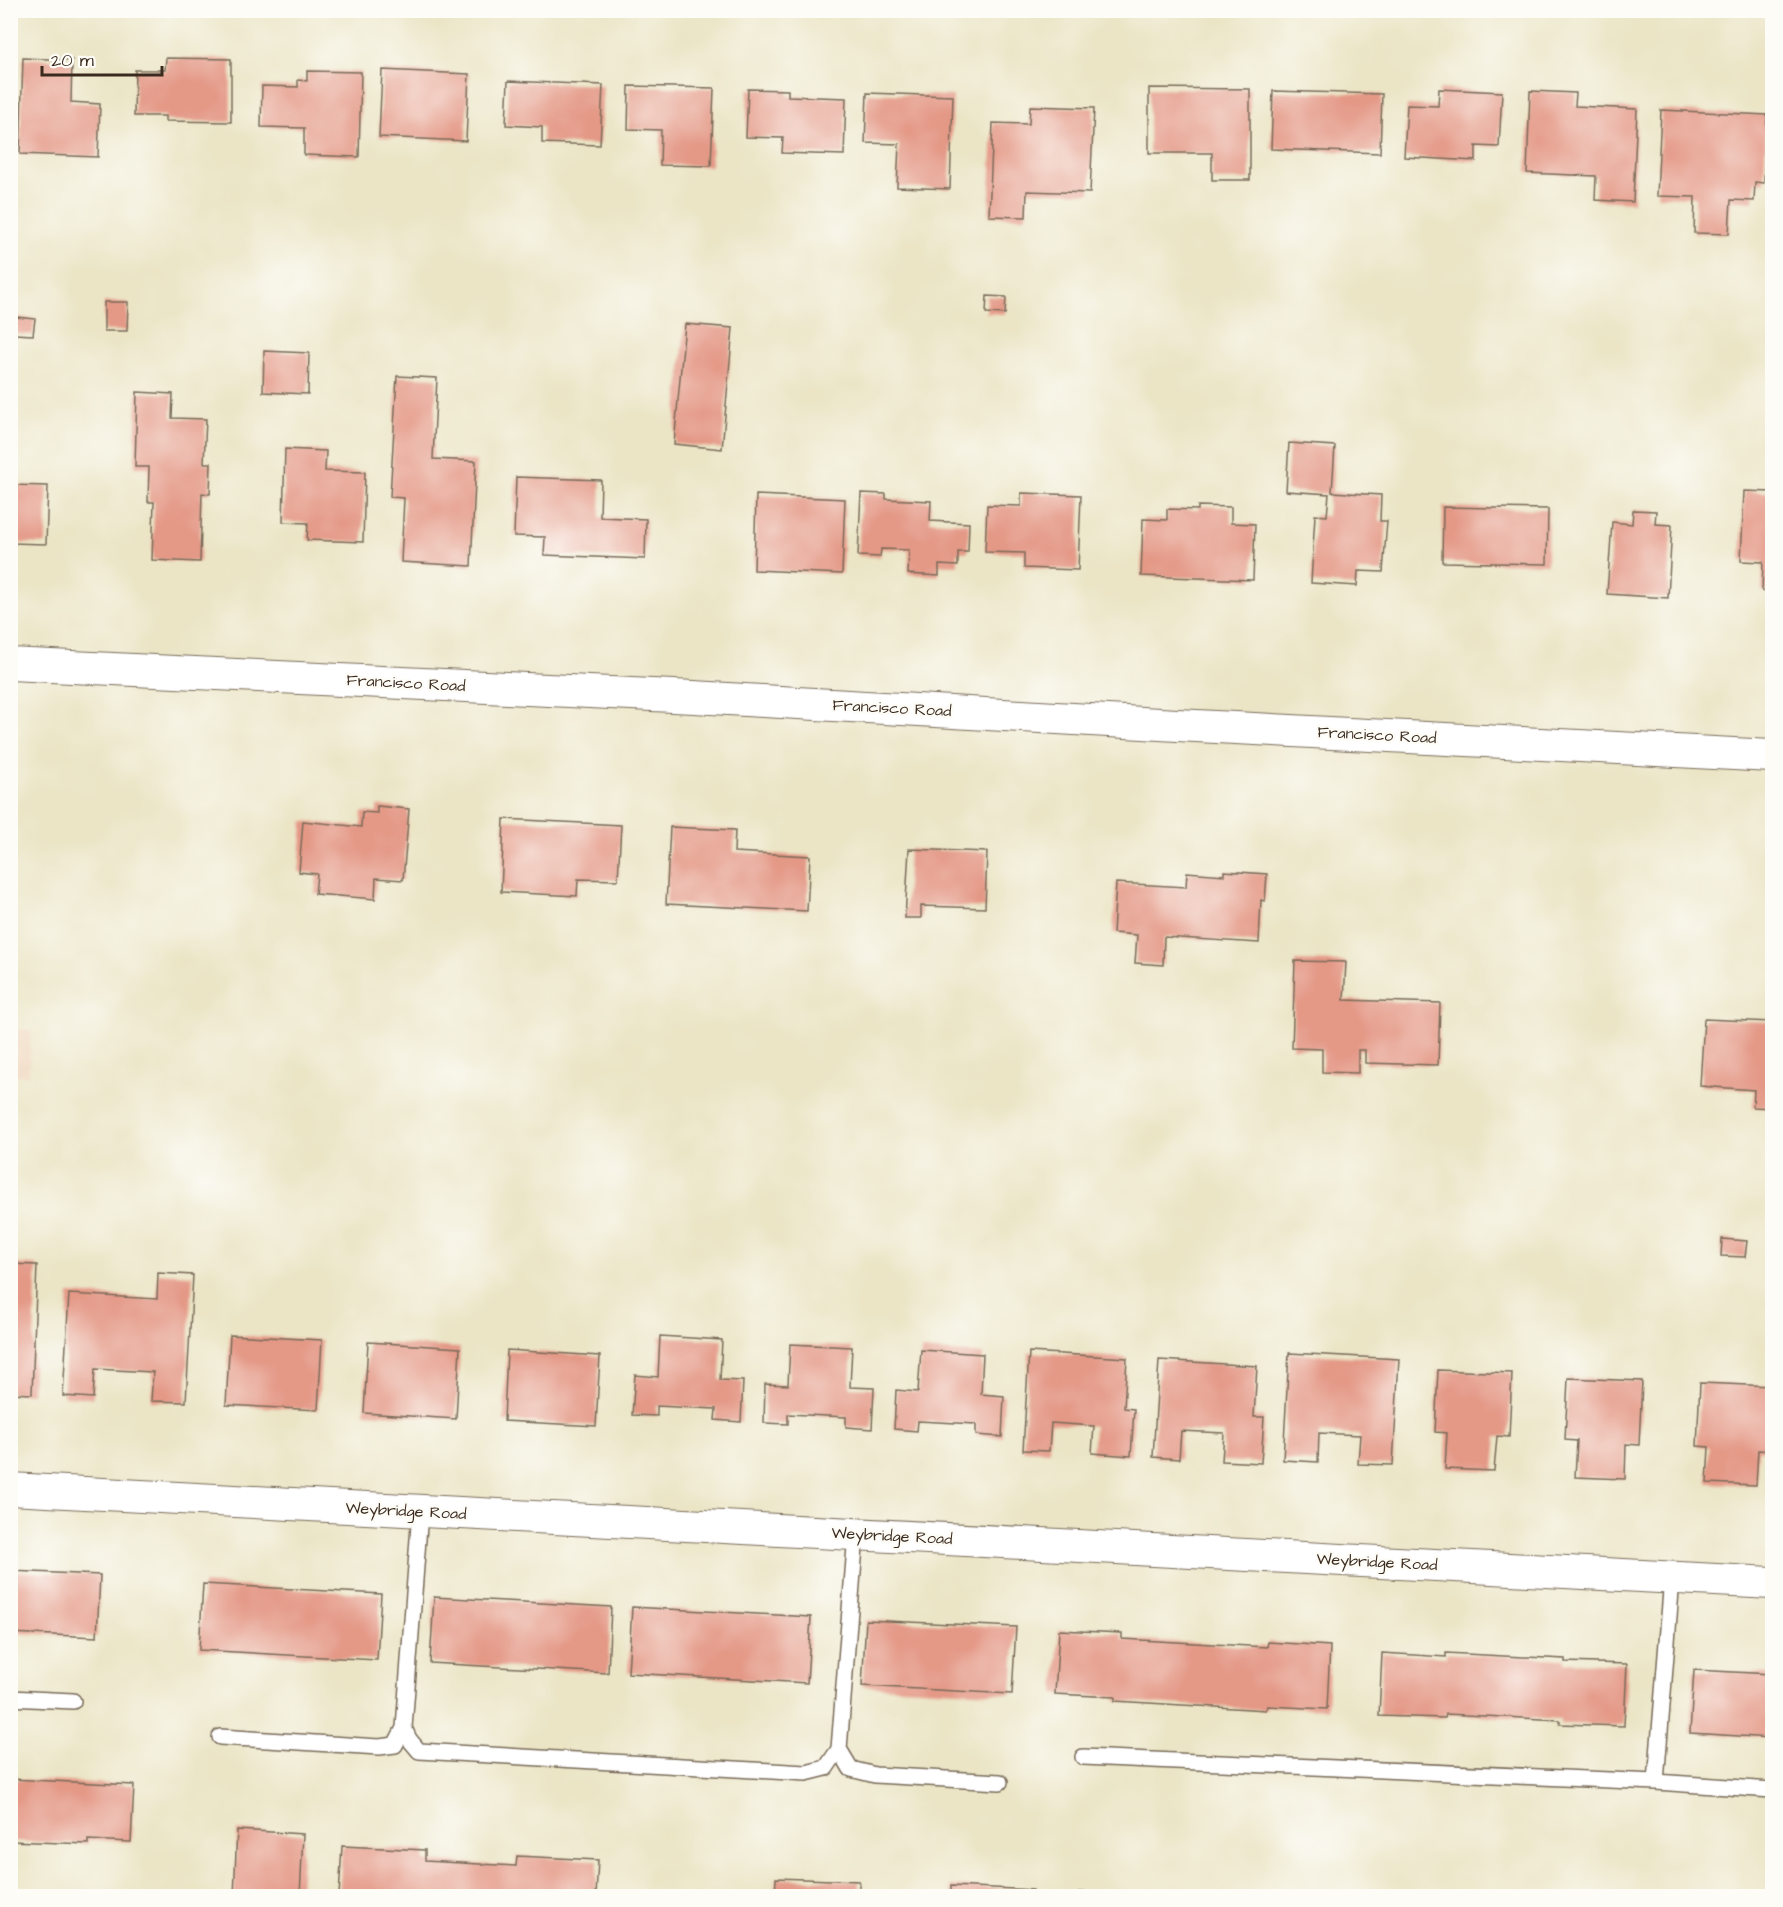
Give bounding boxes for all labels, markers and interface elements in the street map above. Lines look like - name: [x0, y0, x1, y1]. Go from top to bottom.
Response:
- scale bar: [42, 39, 162, 77]
- text: 20 m: [51, 48, 94, 73]
- street label: Francisco Road: [346, 669, 466, 697]
- street label: Francisco Road: [832, 694, 952, 722]
- street label: Francisco Road: [1317, 721, 1437, 749]
- street label: Weybridge Road: [345, 1497, 467, 1526]
- street label: Weybridge Road: [831, 1522, 953, 1551]
- street label: Weybridge Road: [1316, 1548, 1438, 1577]

